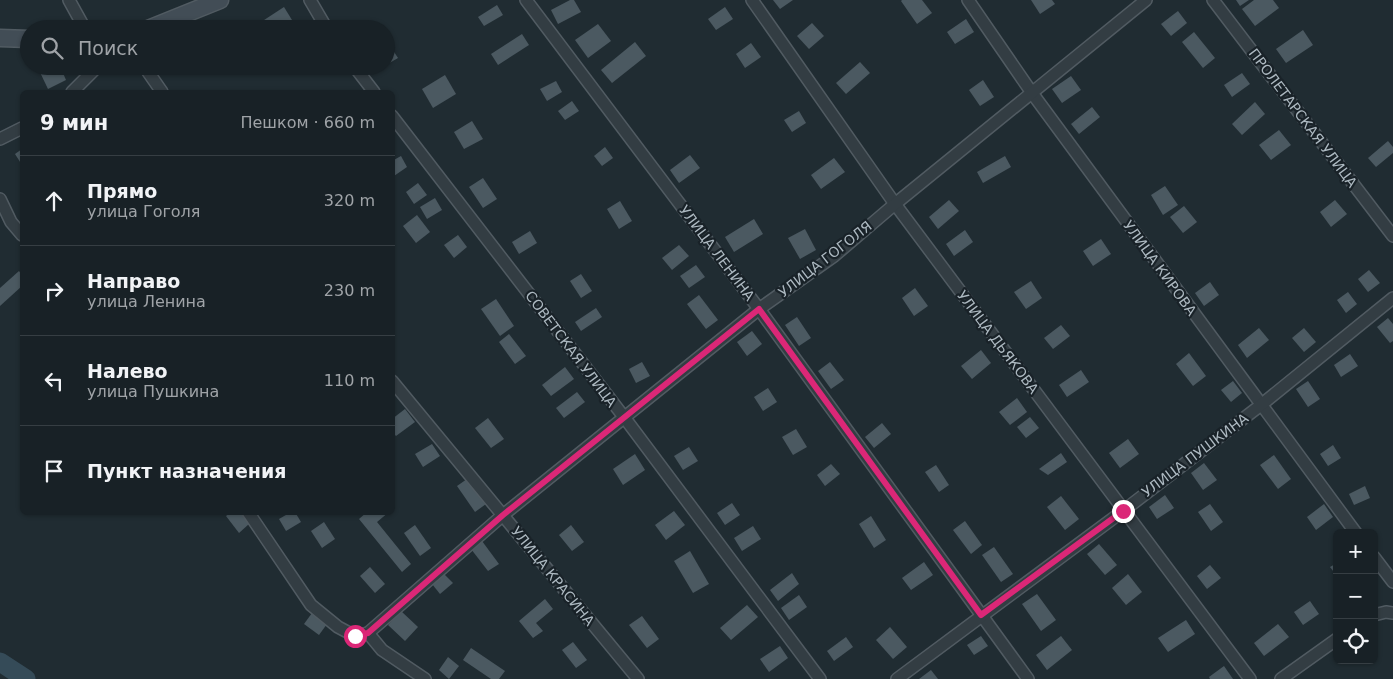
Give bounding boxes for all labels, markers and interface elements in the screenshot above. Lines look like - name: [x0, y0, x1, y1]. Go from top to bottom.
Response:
- search box: [20, 20, 395, 75]
- icon: search: [38, 34, 66, 62]
- text: Поиск: [78, 37, 138, 59]
- street label: ПРОЛЕТАРСКАЯ УЛИЦА: [1246, 46, 1361, 191]
- text: 9 мин: [40, 111, 108, 135]
- text: Пешком · 660 m: [240, 113, 375, 132]
- text: Прямо: [87, 180, 157, 202]
- icon: ahead: [40, 187, 68, 215]
- text: 320 m: [324, 191, 375, 210]
- text: улица Гоголя: [87, 202, 200, 221]
- street label: УЛИЦА ЛЕНИНА: [676, 202, 758, 304]
- street label: УЛИЦА КИРОВА: [1120, 217, 1200, 319]
- street label: УЛИЦА ГОГОЛЯ: [775, 218, 875, 300]
- text: Направо: [87, 270, 180, 292]
- icon: right: [40, 277, 68, 305]
- text: 230 m: [324, 281, 375, 300]
- street label: УЛИЦА ДЬЯКОВА: [954, 287, 1042, 397]
- street label: СОВЕТСКАЯ УЛИЦА: [522, 288, 620, 411]
- text: улица Ленина: [87, 292, 206, 311]
- text: Налево: [87, 360, 168, 382]
- icon: left: [40, 367, 68, 395]
- text: 110 m: [324, 371, 375, 390]
- text: улица Пушкина: [87, 382, 219, 401]
- street label: УЛИЦА ПУШКИНА: [1139, 410, 1252, 500]
- icon: arrive: [40, 457, 68, 485]
- text: Пункт назначения: [87, 460, 286, 482]
- route end: [1112, 500, 1135, 523]
- street label: УЛИЦА КРАСИНА: [508, 523, 598, 629]
- map controls: [1333, 529, 1378, 664]
- button: +: [1333, 529, 1378, 574]
- button: −: [1333, 574, 1378, 619]
- button: locate: [1333, 619, 1378, 664]
- route start: [344, 625, 367, 648]

